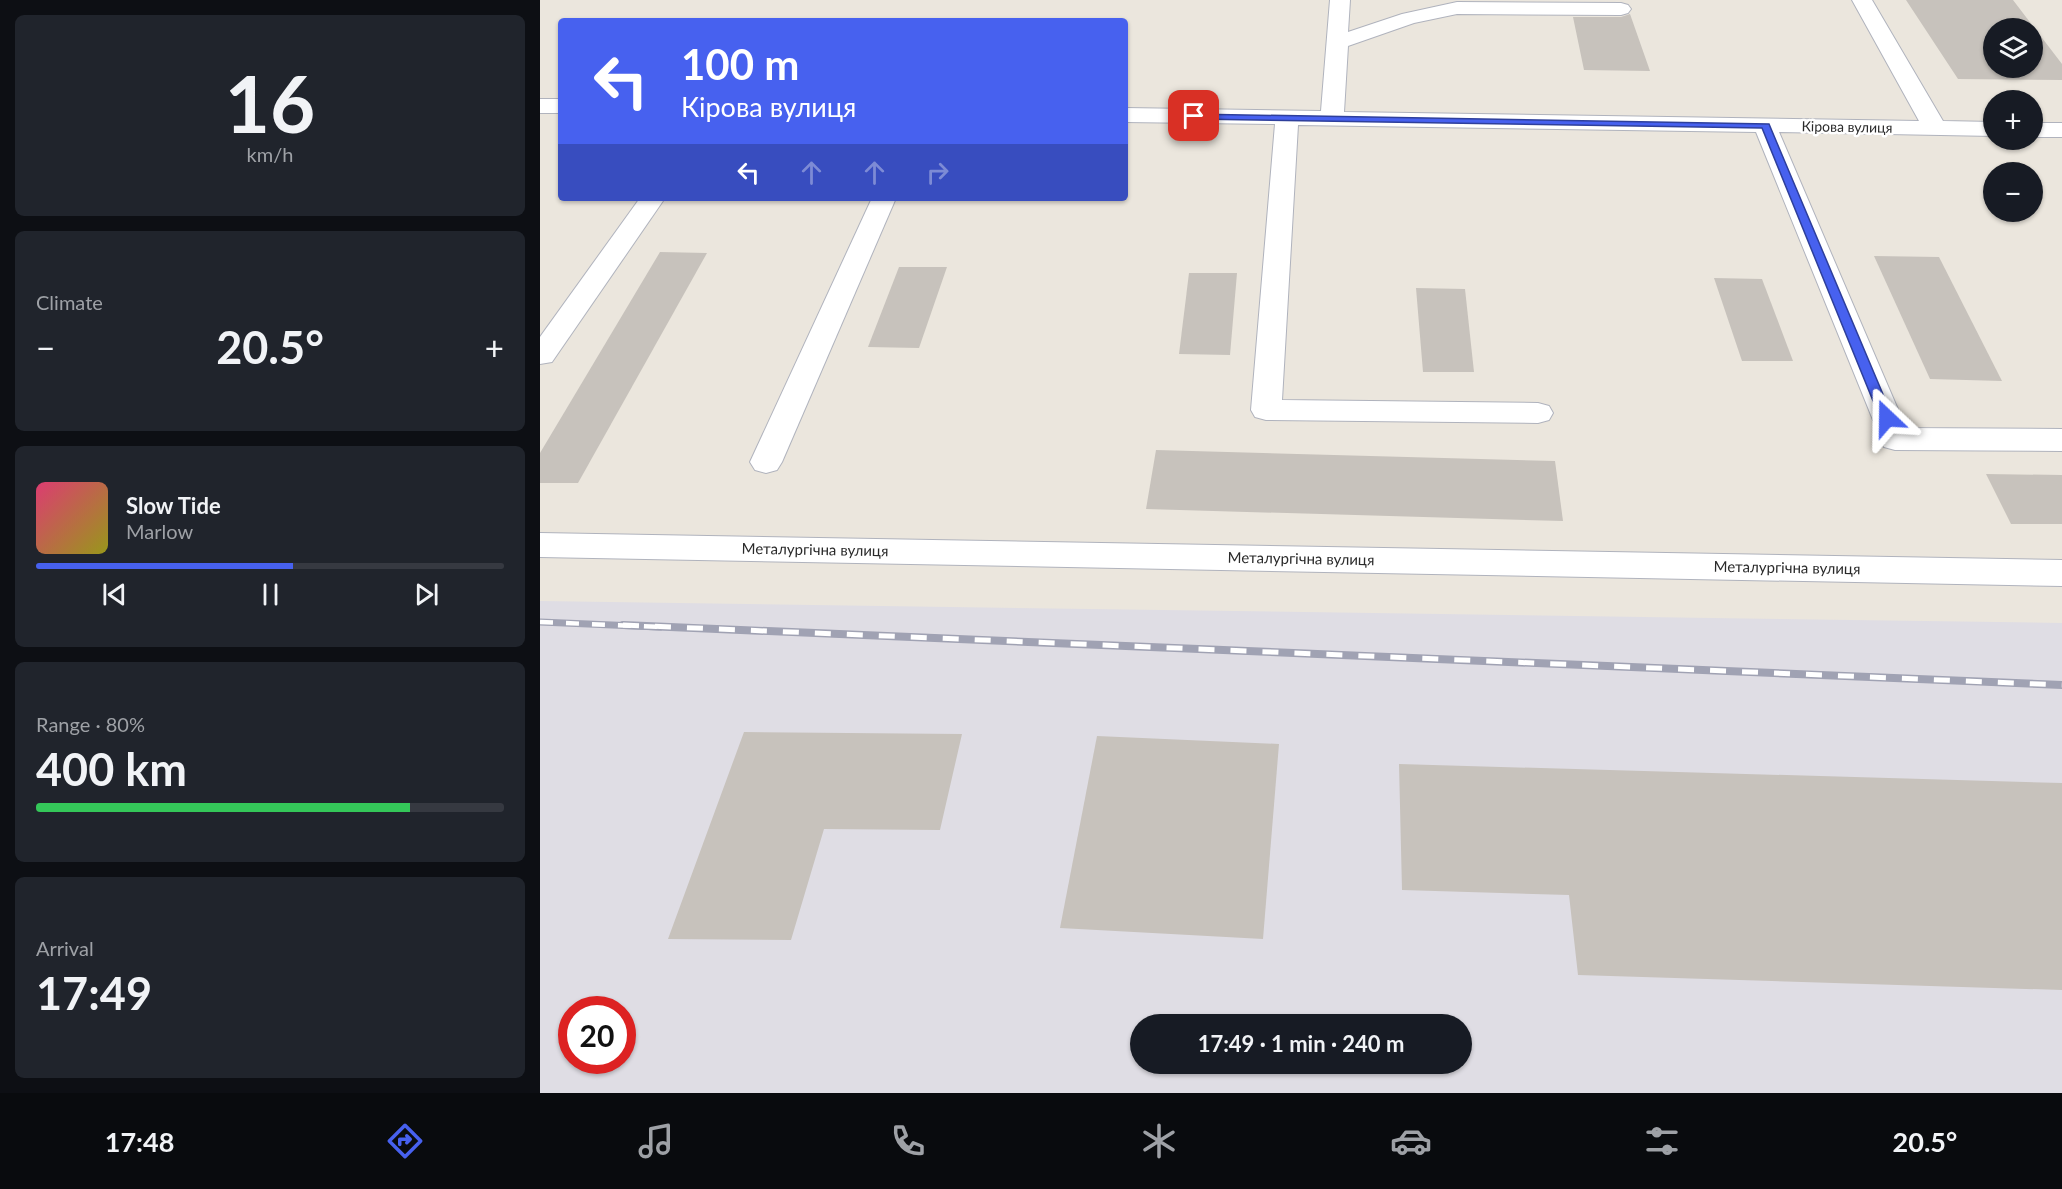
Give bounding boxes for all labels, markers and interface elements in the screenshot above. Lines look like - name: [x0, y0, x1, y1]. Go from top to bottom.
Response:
- map controls: [1983, 18, 2043, 222]
- button: layers: [1983, 18, 2043, 78]
- text: 100 m: [681, 39, 799, 89]
- icon: left: [582, 42, 660, 120]
- text: 16: [225, 56, 315, 150]
- text: Кірова вулиця: [681, 90, 856, 123]
- pin: [1168, 90, 1219, 141]
- button: +: [1983, 90, 2043, 150]
- icon: arrive: [1177, 99, 1210, 132]
- street label: Кірова вулиця: [1801, 117, 1893, 136]
- text: km/h: [247, 142, 293, 166]
- icon: left: [732, 156, 765, 189]
- icon: ahead: [795, 156, 828, 189]
- icon: ahead: [858, 156, 891, 189]
- icon: right: [921, 156, 954, 189]
- button: −: [1983, 162, 2043, 222]
- text: Climate: [36, 290, 103, 314]
- text: 20.5°: [216, 320, 324, 374]
- text: −: [36, 327, 55, 367]
- text: +: [485, 327, 504, 367]
- position arrow: [1855, 386, 1919, 450]
- text: Slow Tide: [126, 492, 221, 519]
- text: Marlow: [126, 519, 193, 543]
- street label: Металургічна вулиця: [741, 539, 889, 559]
- street label: Металургічна вулиця: [1227, 548, 1375, 568]
- street label: Металургічна вулиця: [1713, 557, 1861, 577]
- icon: previous: [98, 578, 131, 611]
- icon: pause: [254, 578, 287, 611]
- icon: next: [410, 578, 443, 611]
- text: Range · 80%: [36, 712, 145, 736]
- text: 400 km: [36, 742, 187, 796]
- text: Arrival: [36, 936, 94, 960]
- text: 17:49: [36, 966, 152, 1020]
- speed limit sign: 20: [558, 996, 636, 1074]
- text: 17:49 · 1 min · 240 m: [1198, 1030, 1404, 1057]
- icon: directions: [384, 1120, 426, 1162]
- icon: music: [635, 1120, 677, 1162]
- icon: phone: [887, 1120, 929, 1162]
- icon: climate: [1138, 1120, 1180, 1162]
- icon: car: [1390, 1120, 1432, 1162]
- icon: filters: [1641, 1120, 1683, 1162]
- text: 17:48: [105, 1125, 174, 1158]
- text: 20.5°: [1893, 1125, 1957, 1158]

